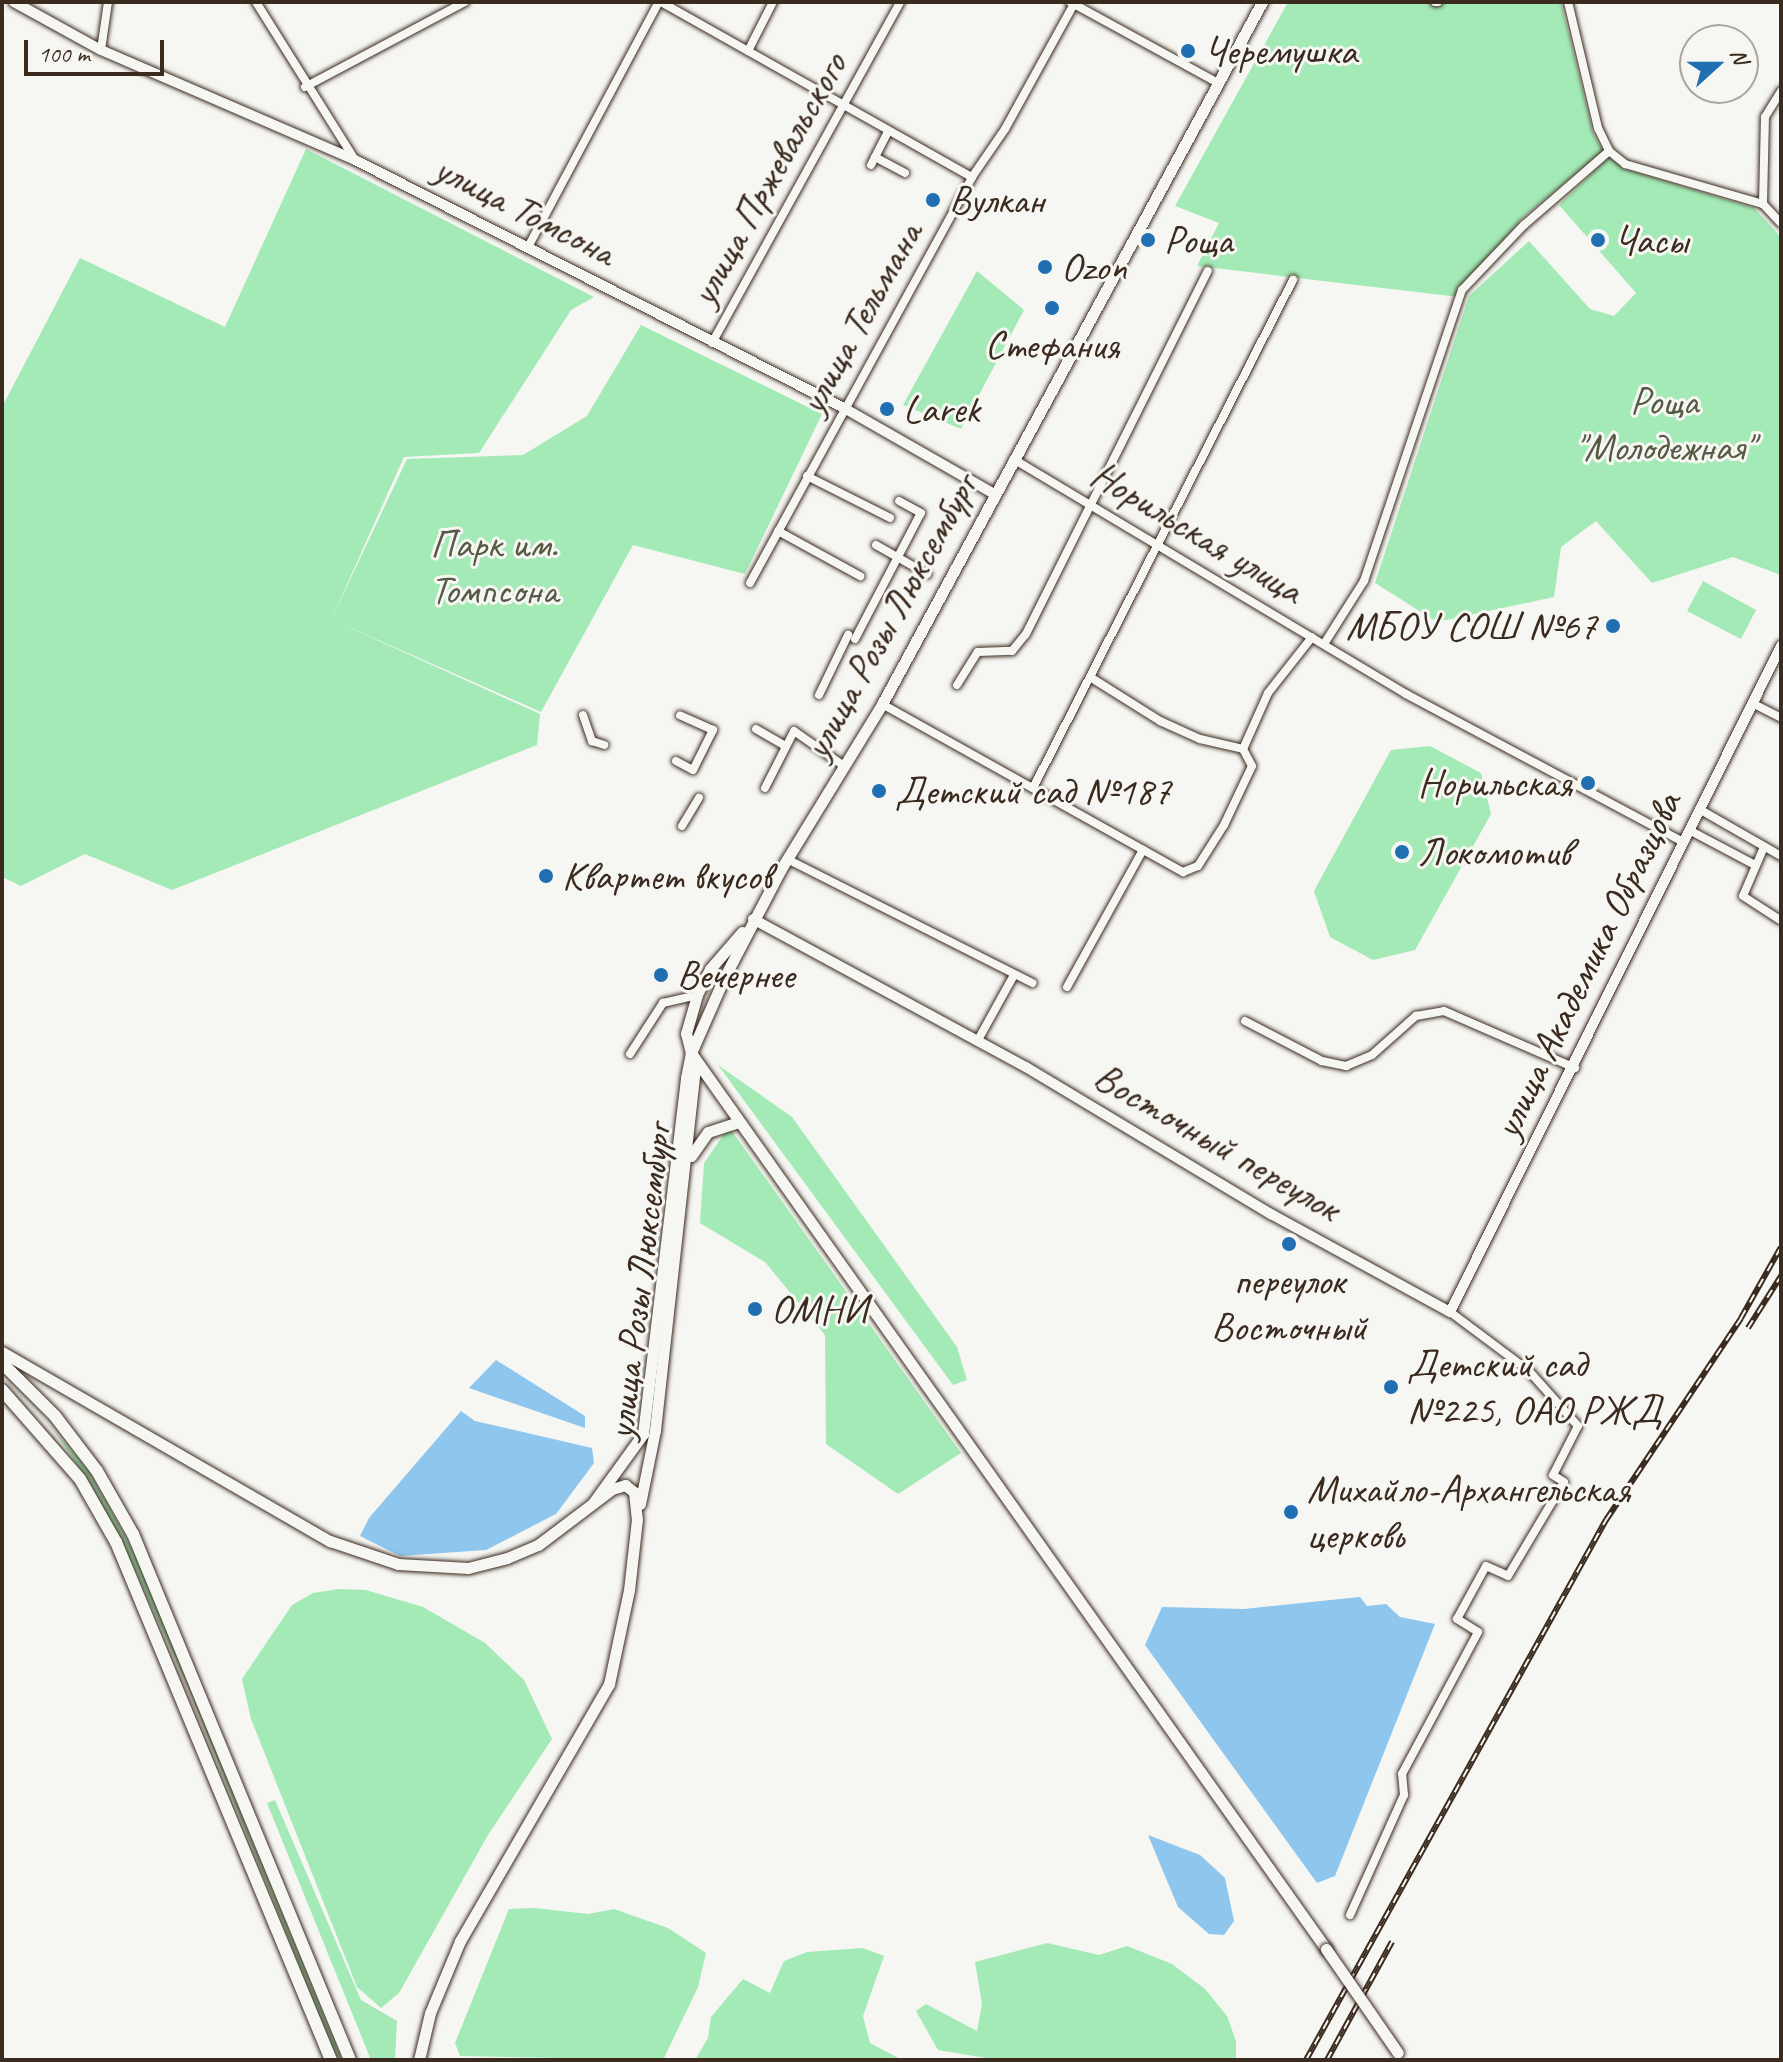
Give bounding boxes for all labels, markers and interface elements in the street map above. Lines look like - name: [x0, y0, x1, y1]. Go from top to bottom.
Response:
- scale bar: [28, 24, 168, 74]
- north arrow: [1679, 24, 1759, 104]
- place label: Черемушка: [1204, 27, 1357, 75]
- text: 100 m: [38, 39, 90, 69]
- marker: Черемушка: [1179, 42, 1197, 60]
- street label: улица Пржевальского: [679, 44, 857, 314]
- text: N: [1724, 45, 1755, 67]
- street label: улица Томсона: [427, 144, 623, 276]
- place label: Вулкан: [949, 176, 1044, 224]
- marker: Вулкан: [924, 191, 942, 209]
- street label: улица Тельмана: [789, 216, 931, 420]
- place label: Роща: [1164, 216, 1232, 264]
- place label: Часы: [1614, 216, 1688, 264]
- marker: Роща: [1139, 231, 1157, 249]
- marker: Часы: [1589, 231, 1607, 249]
- place label: Ozon: [1061, 243, 1127, 291]
- marker: Ozon: [1036, 258, 1054, 276]
- marker: Стефания: [1043, 299, 1061, 317]
- place label: Стефания: [985, 321, 1119, 369]
- park label: Роща "Молодежная": [1574, 377, 1754, 471]
- place label: Larek: [903, 385, 980, 433]
- marker: Larek: [878, 400, 896, 418]
- street label: Норильская улица: [1081, 449, 1313, 615]
- street label: улица Розы Люксембург: [792, 466, 988, 768]
- park label: Парк им. Томпсона: [430, 520, 558, 614]
- place label: МБОУ СОШ №67: [1346, 602, 1597, 650]
- marker: МБОУ СОШ №67: [1604, 617, 1622, 635]
- place label: Норильская: [1418, 759, 1572, 807]
- place label: Детский сад №187: [895, 767, 1171, 815]
- marker: Норильская: [1579, 774, 1597, 792]
- marker: Детский сад №187: [870, 782, 888, 800]
- street label: улица Академика Образцова: [1483, 786, 1691, 1144]
- place label: Локомотив: [1418, 828, 1571, 876]
- marker: Локомотив: [1393, 843, 1411, 861]
- place label: Квартет вкусов: [562, 852, 773, 900]
- marker: Квартет вкусов: [537, 867, 555, 885]
- place label: Вечернее: [677, 951, 794, 999]
- marker: Вечернее: [652, 966, 670, 984]
- street label: Восточный переулок: [1085, 1052, 1349, 1232]
- street label: улица Розы Люксембург: [596, 1121, 682, 1443]
- marker: переулок Восточный: [1280, 1235, 1298, 1253]
- place label: переулок Восточный: [1211, 1257, 1367, 1351]
- place label: ОМНИ: [771, 1285, 867, 1333]
- marker: ОМНИ: [746, 1300, 764, 1318]
- place label: Детский сад №225, ОАО РЖД: [1407, 1340, 1662, 1434]
- marker: Детский сад №225, ОАО РЖД: [1382, 1378, 1400, 1396]
- place label: Михайло-Архангельская церковь: [1307, 1465, 1630, 1559]
- marker: Михайло-Архангельская церковь: [1282, 1503, 1300, 1521]

